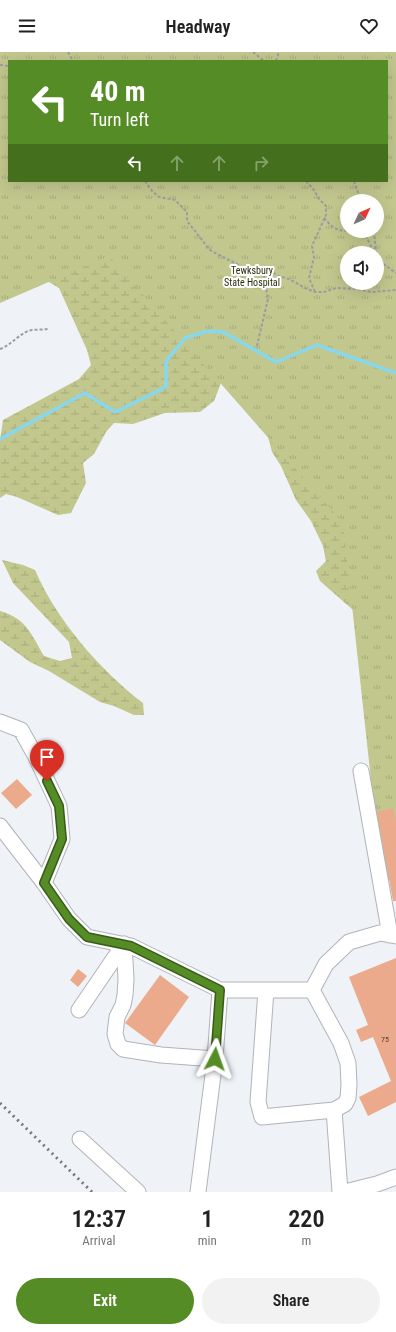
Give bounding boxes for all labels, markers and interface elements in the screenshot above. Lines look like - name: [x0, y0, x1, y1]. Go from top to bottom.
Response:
- icon: menu: [16, 15, 38, 37]
- icon: heart: [358, 15, 380, 37]
- text: Headway: [166, 16, 230, 37]
- text: 40 m: [90, 75, 146, 108]
- icon: left: [24, 76, 76, 128]
- text: Turn left: [90, 109, 149, 130]
- icon: left: [124, 152, 146, 174]
- icon: ahead: [166, 152, 188, 174]
- icon: ahead: [208, 152, 230, 174]
- icon: right: [250, 152, 272, 174]
- north arrow: [340, 194, 384, 238]
- map controls: [340, 194, 384, 290]
- button: sound: [340, 246, 384, 290]
- park label: Tewksbury State Hospital: [224, 265, 280, 288]
- pin: [30, 740, 64, 781]
- icon: arrive: [36, 746, 58, 768]
- house number: 75: [381, 1035, 389, 1044]
- position arrow: [194, 1038, 236, 1080]
- text: 12:37: [72, 1205, 126, 1233]
- text: 1: [201, 1205, 213, 1233]
- text: 220: [288, 1205, 324, 1233]
- text: Arrival: [82, 1233, 115, 1248]
- text: min: [198, 1233, 217, 1248]
- text: m: [301, 1233, 311, 1248]
- button: Exit: [16, 1278, 194, 1324]
- button: Share: [202, 1278, 380, 1324]

